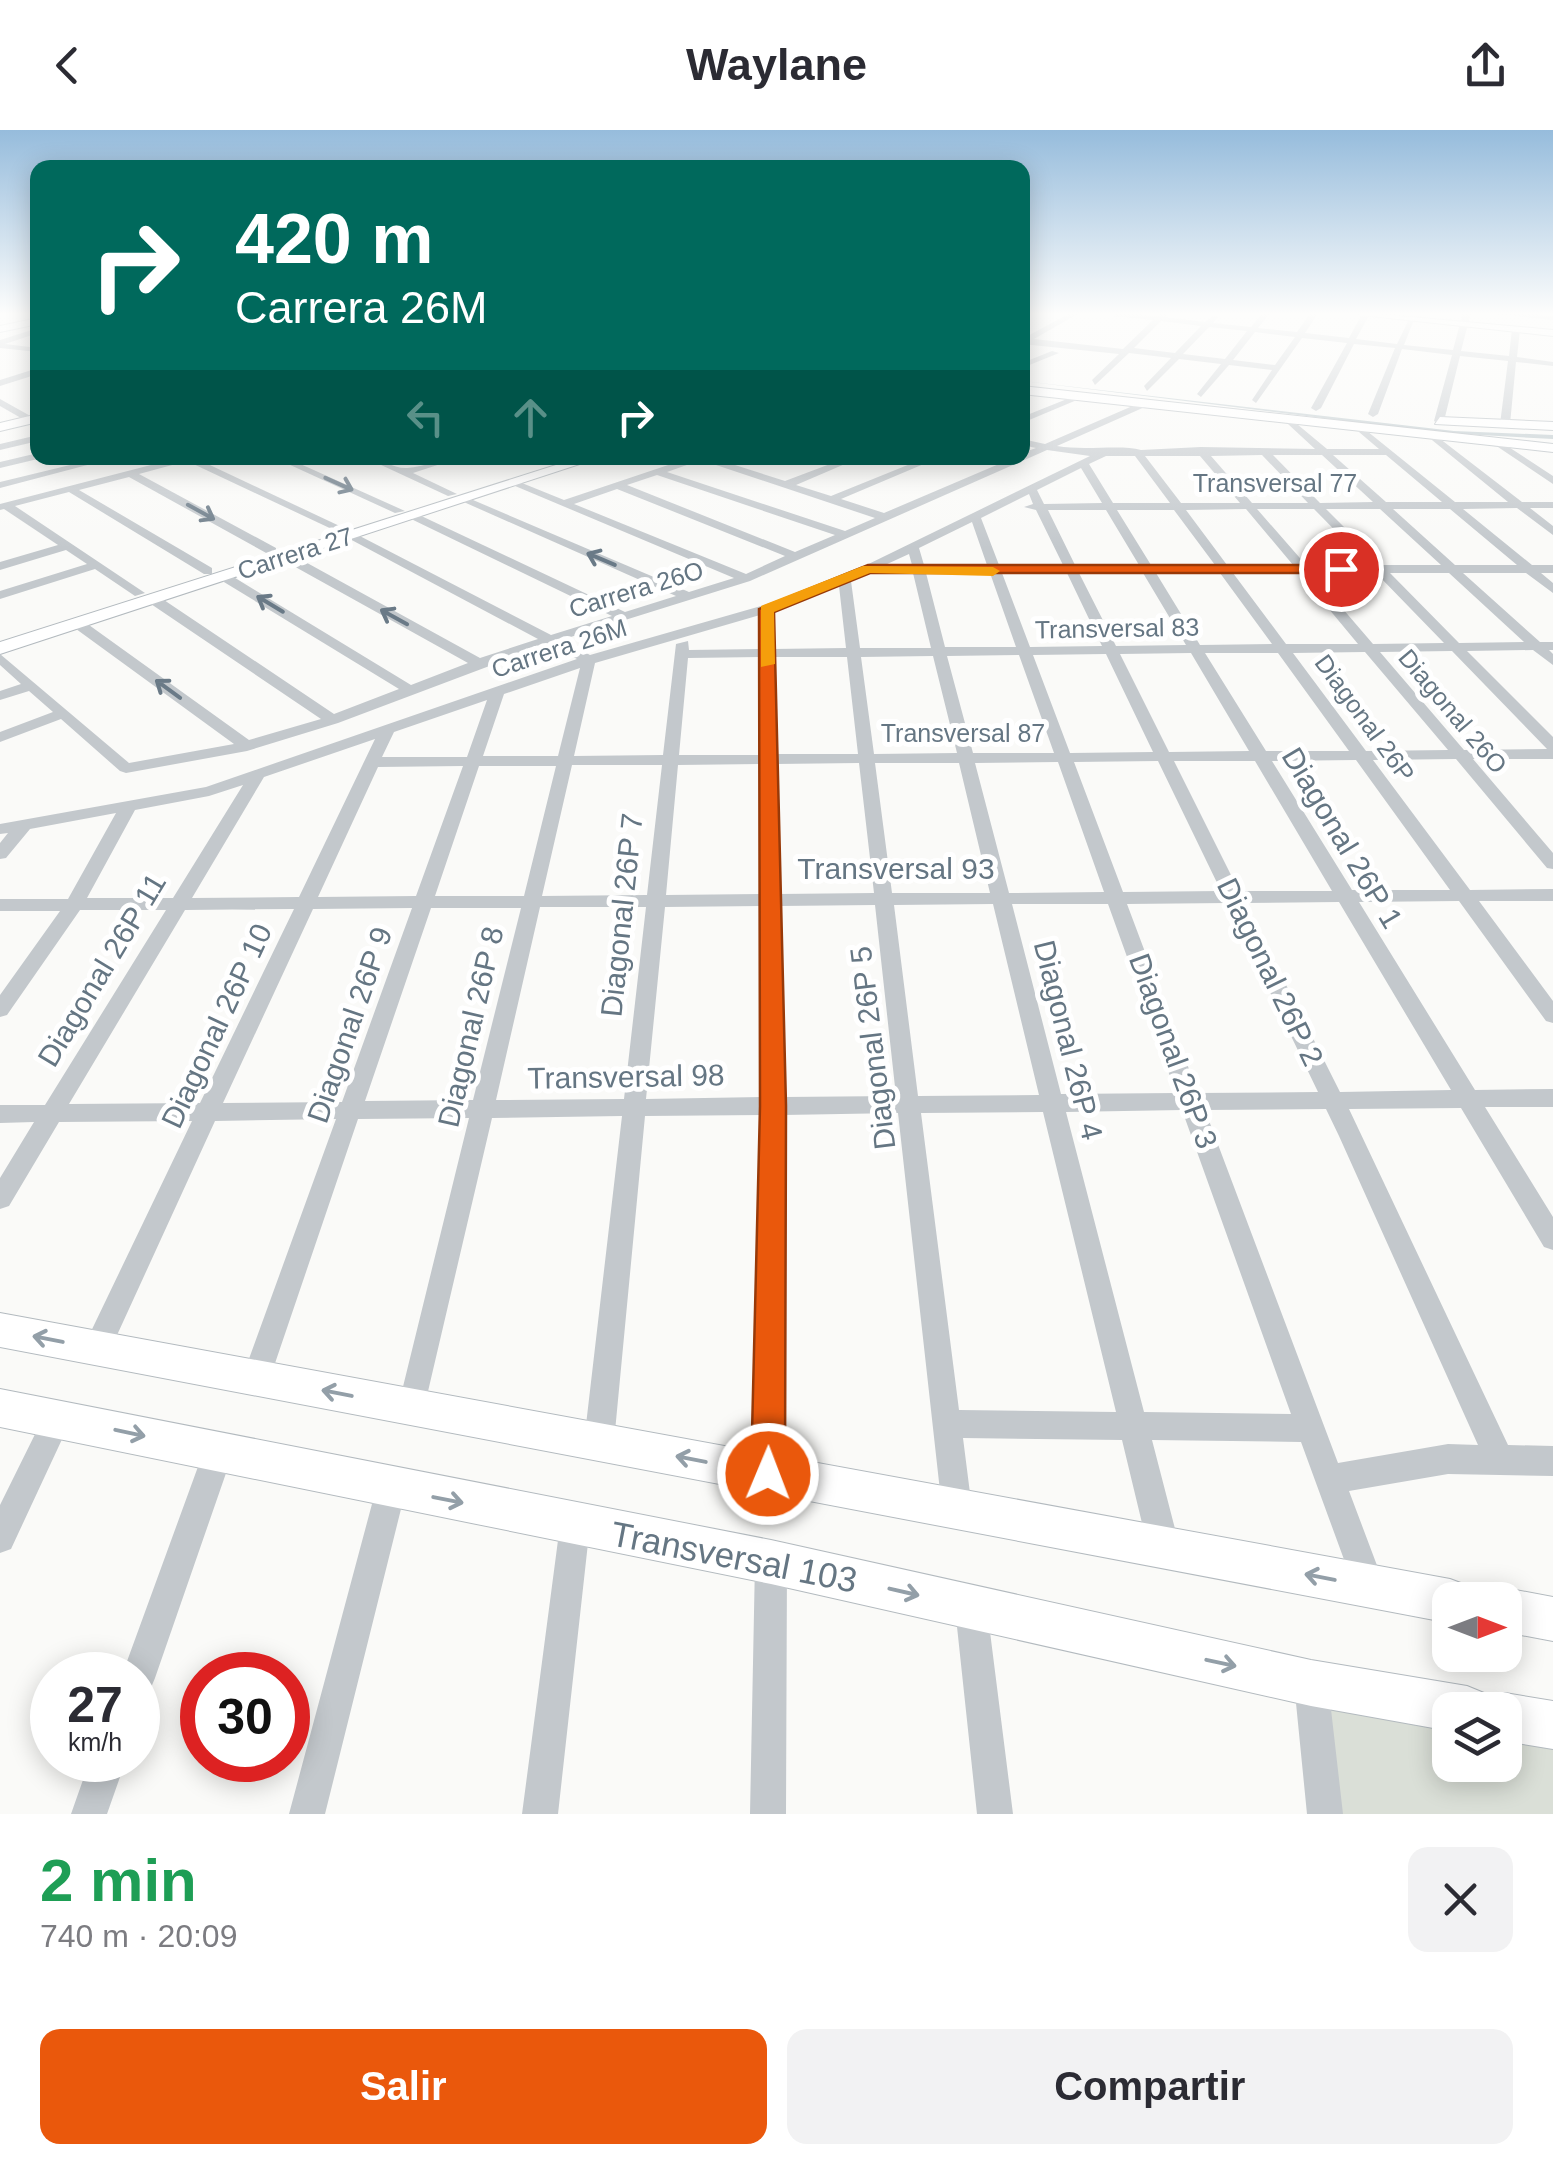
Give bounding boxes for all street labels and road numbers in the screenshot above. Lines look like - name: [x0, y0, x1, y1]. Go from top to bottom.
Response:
- street label: Transversal 77: [1193, 469, 1357, 497]
- street label: Carrera 27: [234, 521, 356, 585]
- street label: Carrera 26O: [565, 555, 707, 623]
- street label: Carrera 26M: [488, 613, 630, 683]
- street label: Transversal 83: [1035, 613, 1199, 643]
- street label: Diagonal 26O: [1393, 643, 1513, 779]
- street label: Diagonal 26P: [1310, 649, 1420, 787]
- street label: Transversal 87: [881, 719, 1045, 747]
- street label: Diagonal 26P 1: [1276, 742, 1409, 934]
- street label: Diagonal 26P 7: [594, 811, 649, 1018]
- street label: Transversal 93: [797, 852, 995, 885]
- street label: Diagonal 26P 11: [31, 867, 172, 1072]
- street label: Diagonal 26P 2: [1211, 873, 1330, 1071]
- street label: Diagonal 26P 10: [155, 919, 278, 1133]
- street label: Diagonal 26P 9: [301, 923, 398, 1127]
- street label: Diagonal 26P 8: [431, 923, 510, 1130]
- street label: Diagonal 26P 4: [1028, 937, 1109, 1143]
- street label: Diagonal 26P 5: [844, 945, 901, 1152]
- street label: Diagonal 26P 3: [1123, 949, 1224, 1153]
- street label: Transversal 98: [527, 1058, 725, 1095]
- street label: Transversal 103: [608, 1514, 860, 1599]

